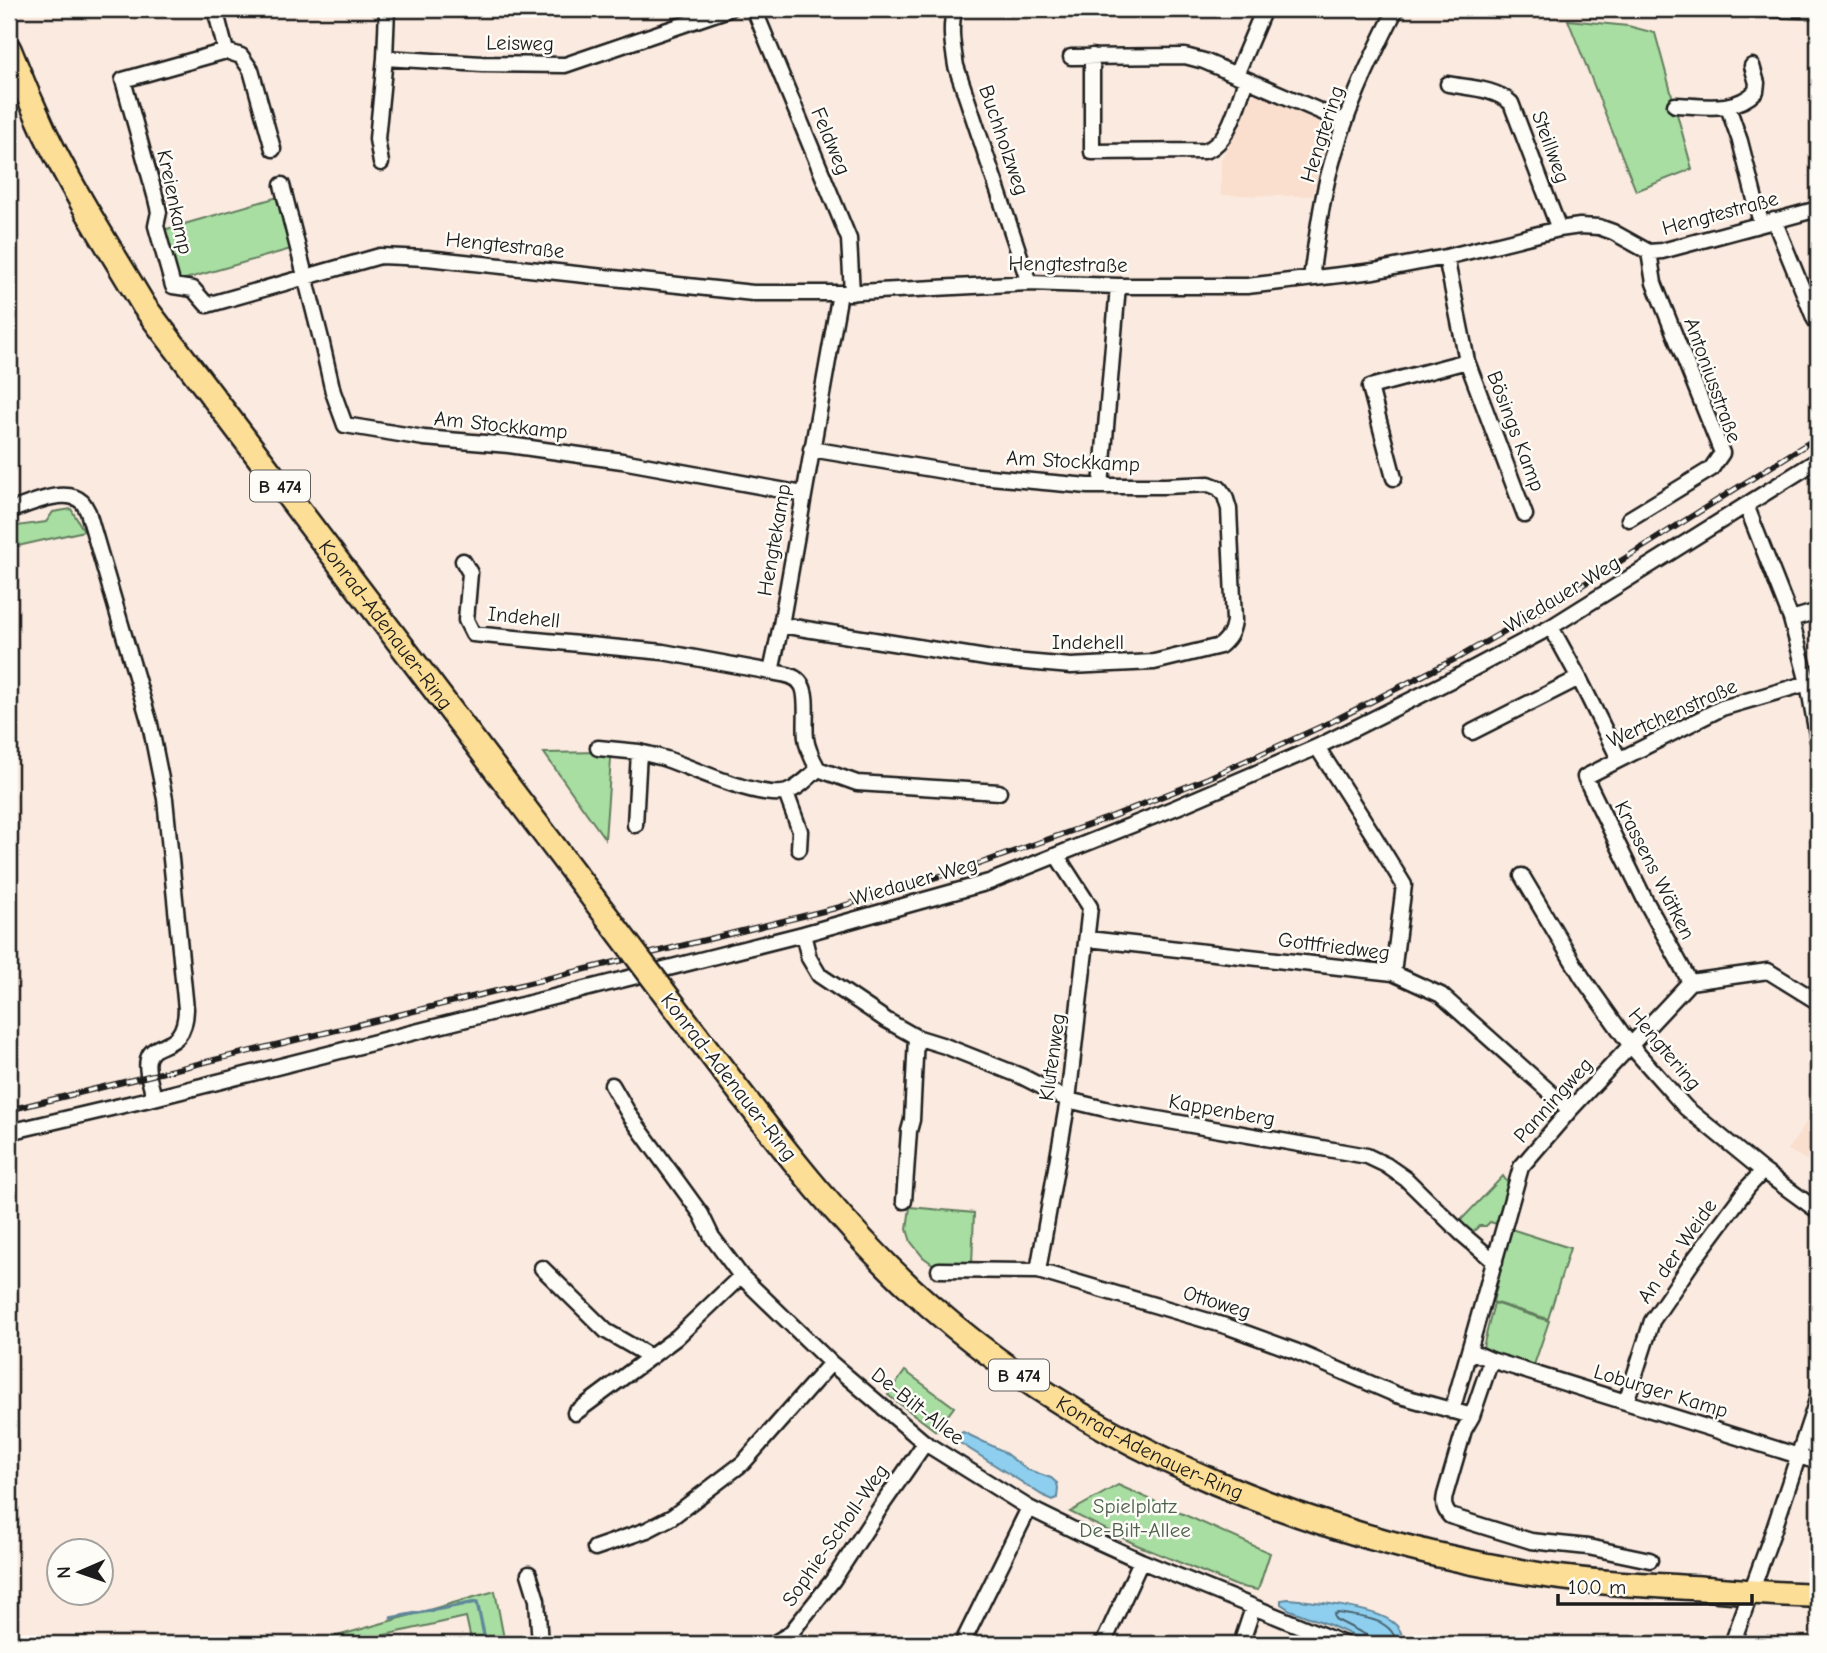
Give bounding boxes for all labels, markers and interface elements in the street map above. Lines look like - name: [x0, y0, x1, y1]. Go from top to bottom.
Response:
- street label: Leisweg: [486, 30, 554, 56]
- street label: Buchholzweg: [974, 82, 1034, 198]
- street label: Hengtering: [1295, 83, 1349, 185]
- street label: Feldweg: [806, 104, 856, 178]
- street label: Steillweg: [1527, 108, 1575, 186]
- street label: Kreienkamp: [152, 148, 198, 256]
- street label: Hengtestraße: [1659, 186, 1781, 240]
- street label: Hengtestraße: [444, 227, 566, 263]
- street label: Hengtestraße: [1008, 251, 1128, 277]
- street label: Antoniusstraße: [1679, 314, 1747, 446]
- street label: Bösings Kamp: [1482, 367, 1550, 495]
- street label: Am Stockkamp: [433, 406, 569, 444]
- street label: Am Stockkamp: [1005, 446, 1141, 476]
- road number: B 474: [250, 471, 310, 502]
- street label: Hengtekamp: [752, 482, 796, 598]
- street label: Konrad-Adenauer-Ring: [314, 535, 458, 714]
- street label: Wiedauer Weg: [1500, 550, 1624, 638]
- street label: Indehell: [487, 601, 561, 633]
- street label: Indehell: [1052, 630, 1124, 654]
- street label: Wertchenstraße: [1603, 674, 1741, 752]
- street label: Krassens Wätken: [1610, 797, 1700, 943]
- street label: Wiedauer Weg: [848, 851, 980, 911]
- street label: Gottfriedweg: [1277, 927, 1391, 965]
- street label: Konrad-Adenauer-Ring: [656, 988, 802, 1166]
- street label: Hengtering: [1624, 1003, 1706, 1095]
- street label: Klutenweg: [1034, 1012, 1070, 1102]
- street label: Panningweg: [1509, 1052, 1597, 1148]
- street label: Kappenberg: [1167, 1089, 1277, 1131]
- street label: An der Weide: [1632, 1194, 1722, 1308]
- street label: Ottoweg: [1180, 1280, 1254, 1324]
- road number: B 474: [989, 1359, 1049, 1390]
- street label: Loburger Kamp: [1591, 1359, 1731, 1423]
- street label: De-Bilt-Allee: [867, 1362, 969, 1450]
- street label: Konrad-Adenauer-Ring: [1052, 1390, 1247, 1505]
- street label: Sophie-Scholl-Weg: [777, 1459, 893, 1611]
- park label: Spielplatz De-Bilt-Allee: [1079, 1494, 1191, 1542]
- north arrow: [46, 1538, 116, 1608]
- scale bar: [1558, 1562, 1752, 1606]
- text: N: [53, 1566, 75, 1579]
- text: 100 m: [1568, 1575, 1626, 1599]

